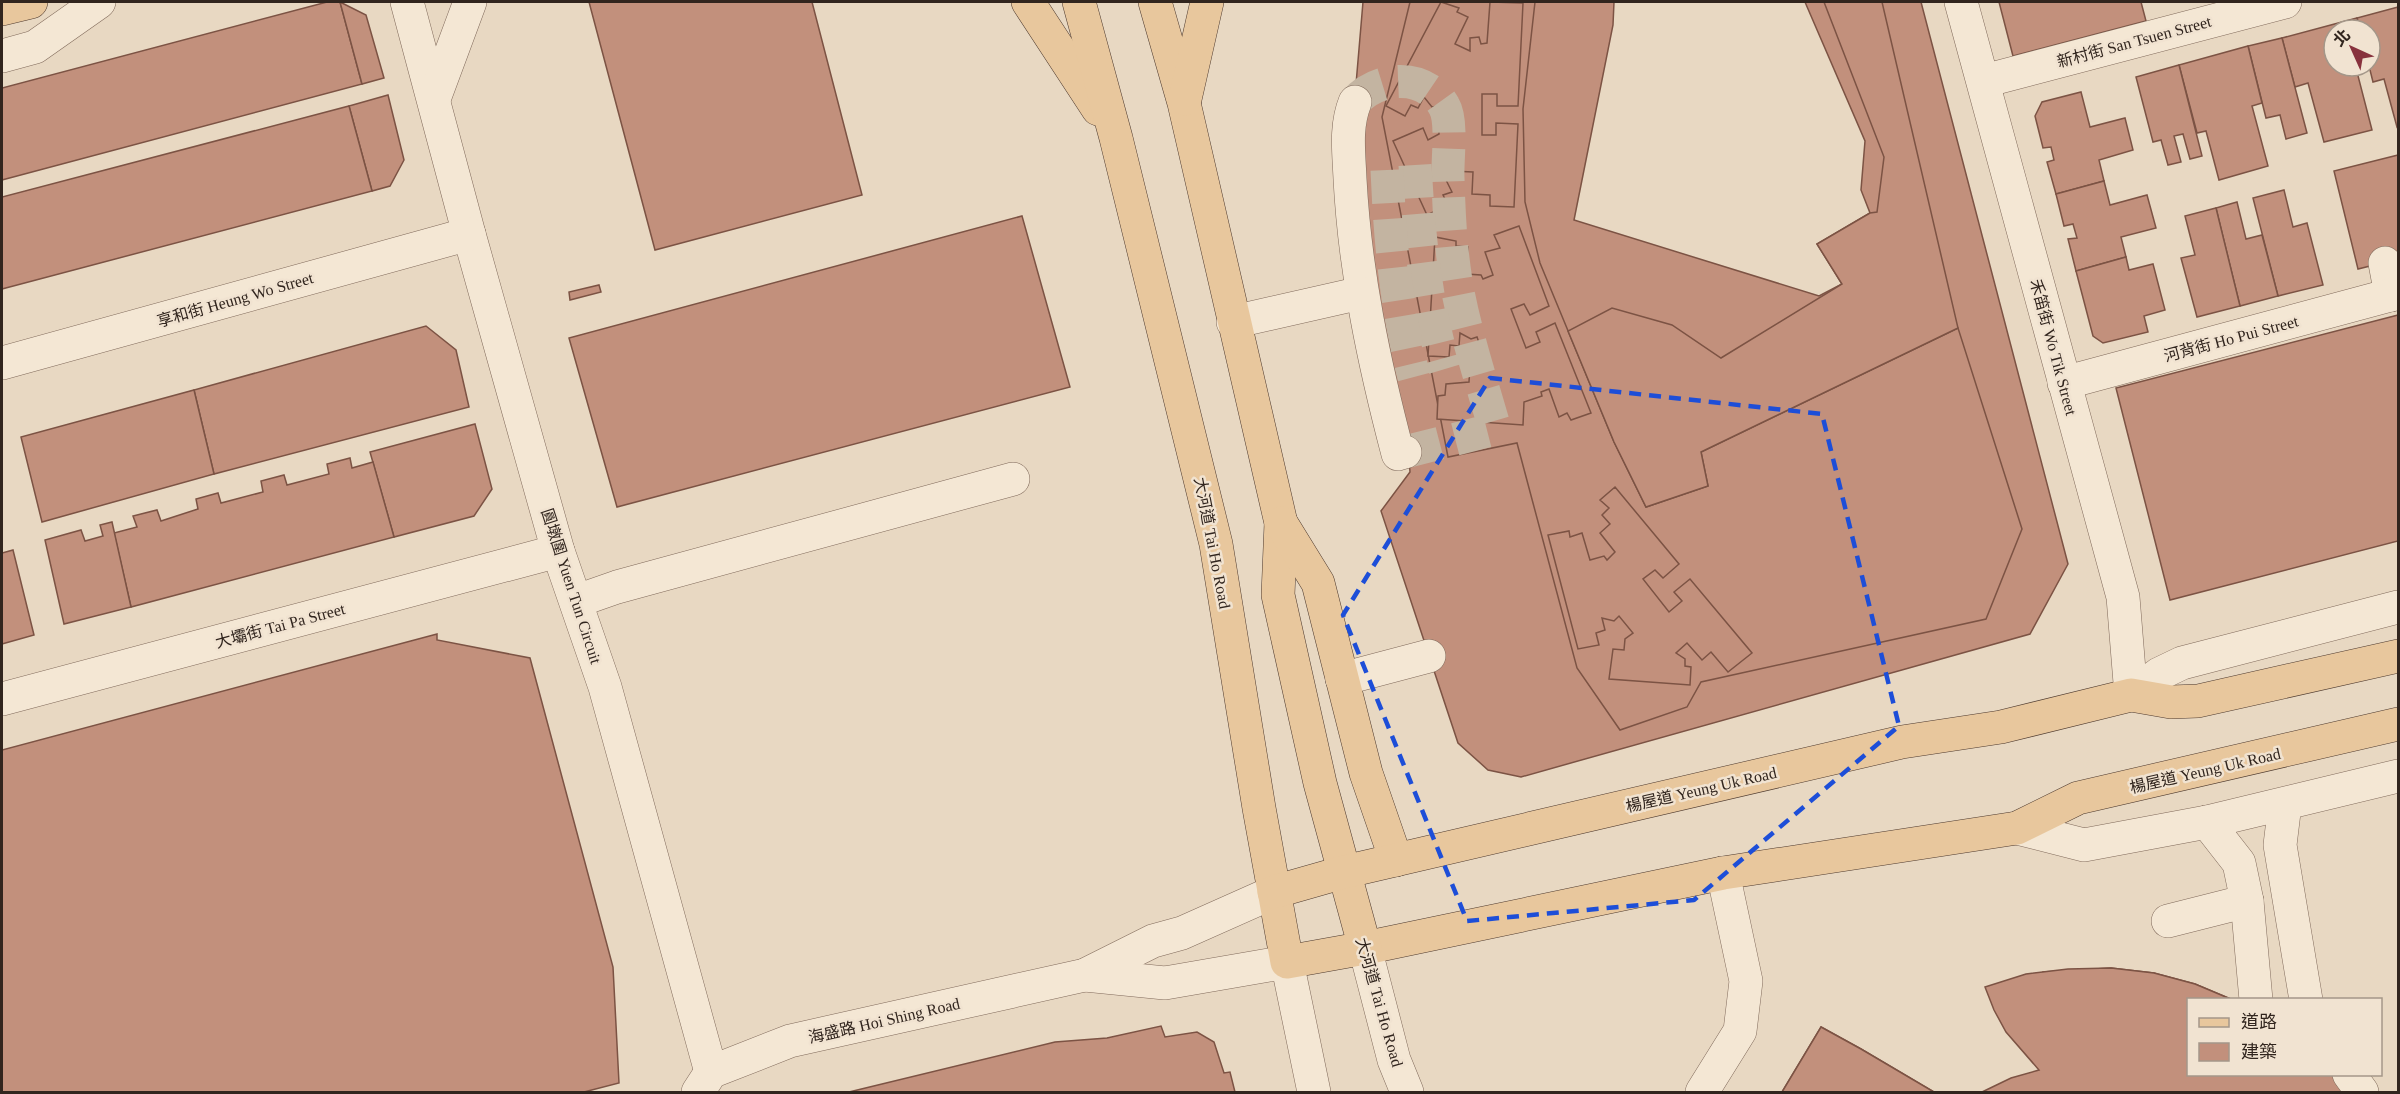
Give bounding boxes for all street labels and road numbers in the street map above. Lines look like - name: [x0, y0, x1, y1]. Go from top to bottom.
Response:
- street label: 新村街 San Tsuen Street: [2055, 13, 2214, 70]
- street label: 享和街 Heung Wo Street: [155, 269, 316, 331]
- street label: 禾笛街 Wo Tik Street: [2027, 277, 2080, 418]
- street label: 河背街 Ho Pui Street: [2162, 312, 2301, 365]
- street label: 大河道 Tai Ho Road: [1191, 476, 1234, 610]
- street label: 圓墩圍 Yuen Tun Circuit: [538, 506, 605, 666]
- street label: 大壩街 Tai Pa Street: [213, 600, 347, 651]
- street label: 楊屋道 Yeung Uk Road: [2128, 745, 2282, 797]
- street label: 楊屋道 Yeung Uk Road: [1624, 764, 1778, 816]
- street label: 大河道 Tai Ho Road: [1353, 936, 1406, 1069]
- street label: 海盛路 Hoi Shing Road: [807, 995, 962, 1047]

